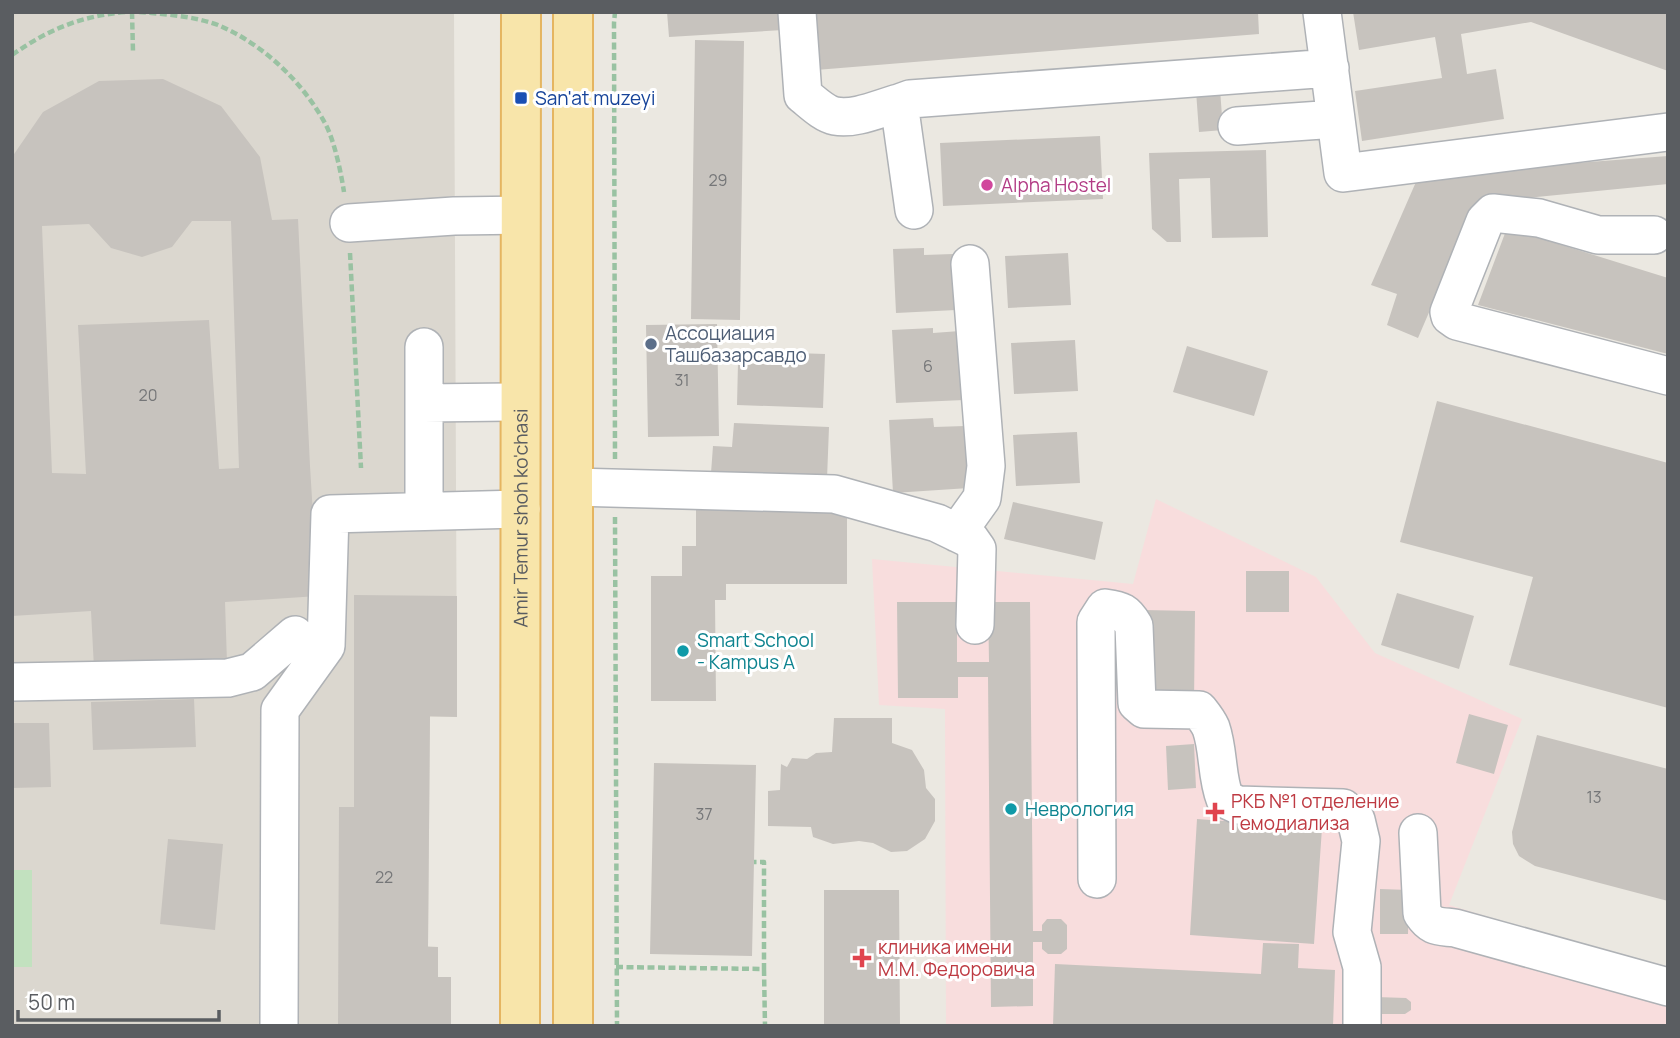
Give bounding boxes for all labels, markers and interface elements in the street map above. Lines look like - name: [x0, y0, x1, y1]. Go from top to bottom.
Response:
- place label: San'at muzeyi: [535, 85, 655, 111]
- marker: San'at muzeyi: [513, 90, 529, 106]
- house number: 29: [708, 169, 728, 191]
- place label: Alpha Hostel: [1001, 172, 1111, 198]
- marker: Alpha Hostel: [979, 177, 995, 193]
- place label: Ассоциация Ташбазарсавдо: [665, 320, 807, 368]
- marker: Ассоциация Ташбазарсавдо: [643, 336, 659, 352]
- house number: 6: [923, 355, 933, 377]
- house number: 31: [674, 369, 690, 391]
- house number: 20: [139, 384, 157, 406]
- street label: Amir Temur shoh ko'chasi: [507, 408, 534, 628]
- place label: Smart School - Kampus A: [697, 627, 814, 675]
- marker: Smart School - Kampus A: [675, 643, 691, 659]
- house number: 13: [1586, 786, 1602, 808]
- place label: РКБ №1 отделение Гемодиализа: [1231, 788, 1399, 836]
- place label: Неврология: [1025, 796, 1134, 822]
- marker: Неврология: [1003, 801, 1019, 817]
- marker: РКБ №1 отделение Гемодиализа: [1205, 802, 1225, 822]
- house number: 37: [696, 803, 712, 825]
- house number: 22: [375, 866, 393, 888]
- place label: клиника имени М.М. Федоровича: [878, 934, 1035, 982]
- marker: клиника имени М.М. Федоровича: [852, 948, 872, 968]
- scale bar: [18, 978, 219, 1022]
- text: 50 m: [28, 988, 75, 1016]

